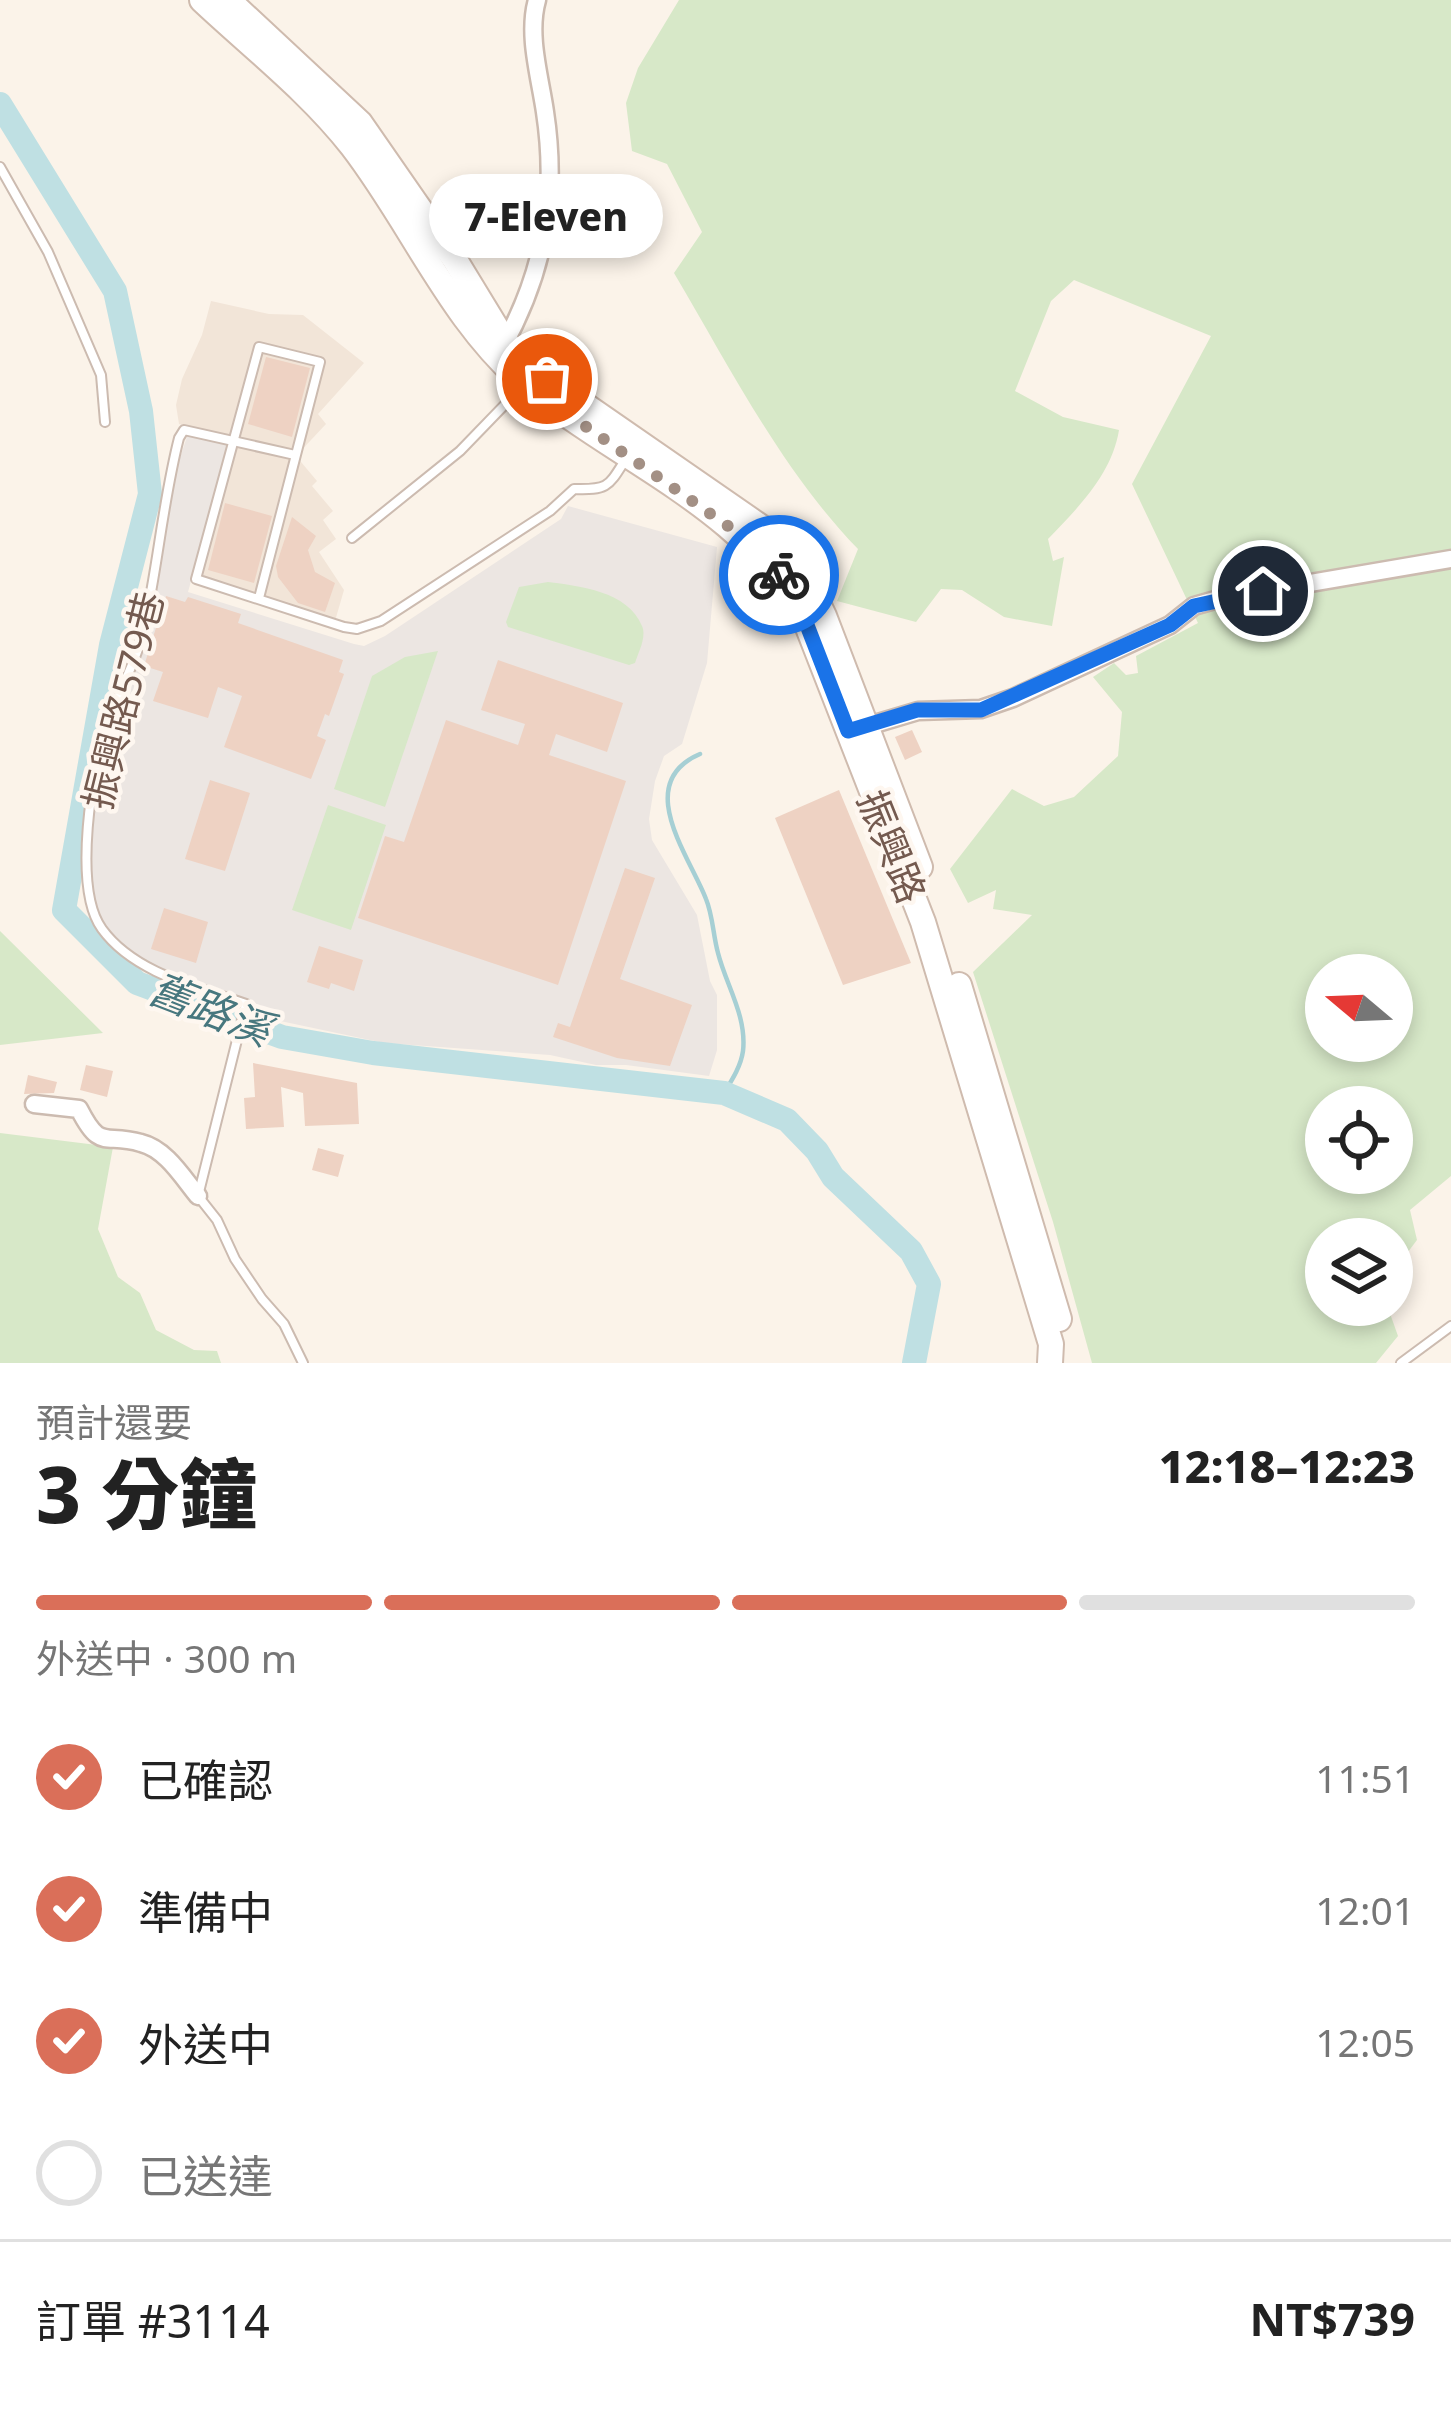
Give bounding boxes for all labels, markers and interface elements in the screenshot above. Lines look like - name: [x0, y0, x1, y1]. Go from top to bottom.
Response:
- callout: 7-Eleven: [430, 175, 664, 259]
- text: 7-Eleven: [464, 189, 628, 242]
- pin: [496, 328, 598, 430]
- icon: bag: [514, 346, 580, 412]
- courier: [719, 515, 839, 635]
- pin: [1212, 540, 1314, 642]
- icon: bike: [746, 542, 812, 608]
- icon: home: [1230, 558, 1296, 624]
- street label: 振興路579巷: [69, 585, 175, 815]
- street label: 振興路: [847, 782, 939, 910]
- north arrow: [1305, 954, 1413, 1062]
- map controls: [1305, 954, 1413, 1326]
- water label: 舊路溪: [142, 959, 285, 1059]
- button: locate: [1305, 1086, 1413, 1194]
- button: layers: [1305, 1218, 1413, 1326]
- text: 預計還要: [36, 1395, 192, 1448]
- text: 12:18–12:23: [1159, 1435, 1415, 1496]
- text: 3 分鐘: [36, 1440, 257, 1546]
- text: 外送中 · 300 m: [36, 1631, 297, 1684]
- icon: check: [36, 1744, 102, 1810]
- text: 已確認: [138, 1749, 273, 1810]
- text: 11:51: [1315, 1751, 1415, 1804]
- icon: check: [36, 1876, 102, 1942]
- text: 準備中: [138, 1881, 273, 1942]
- text: 12:01: [1315, 1883, 1415, 1936]
- icon: check: [36, 2008, 102, 2074]
- text: 外送中: [138, 2013, 273, 2074]
- text: 12:05: [1315, 2015, 1415, 2068]
- text: 已送達: [138, 2145, 273, 2206]
- text: NT$739: [1249, 2288, 1415, 2349]
- text: 訂單 #3114: [36, 2290, 270, 2351]

